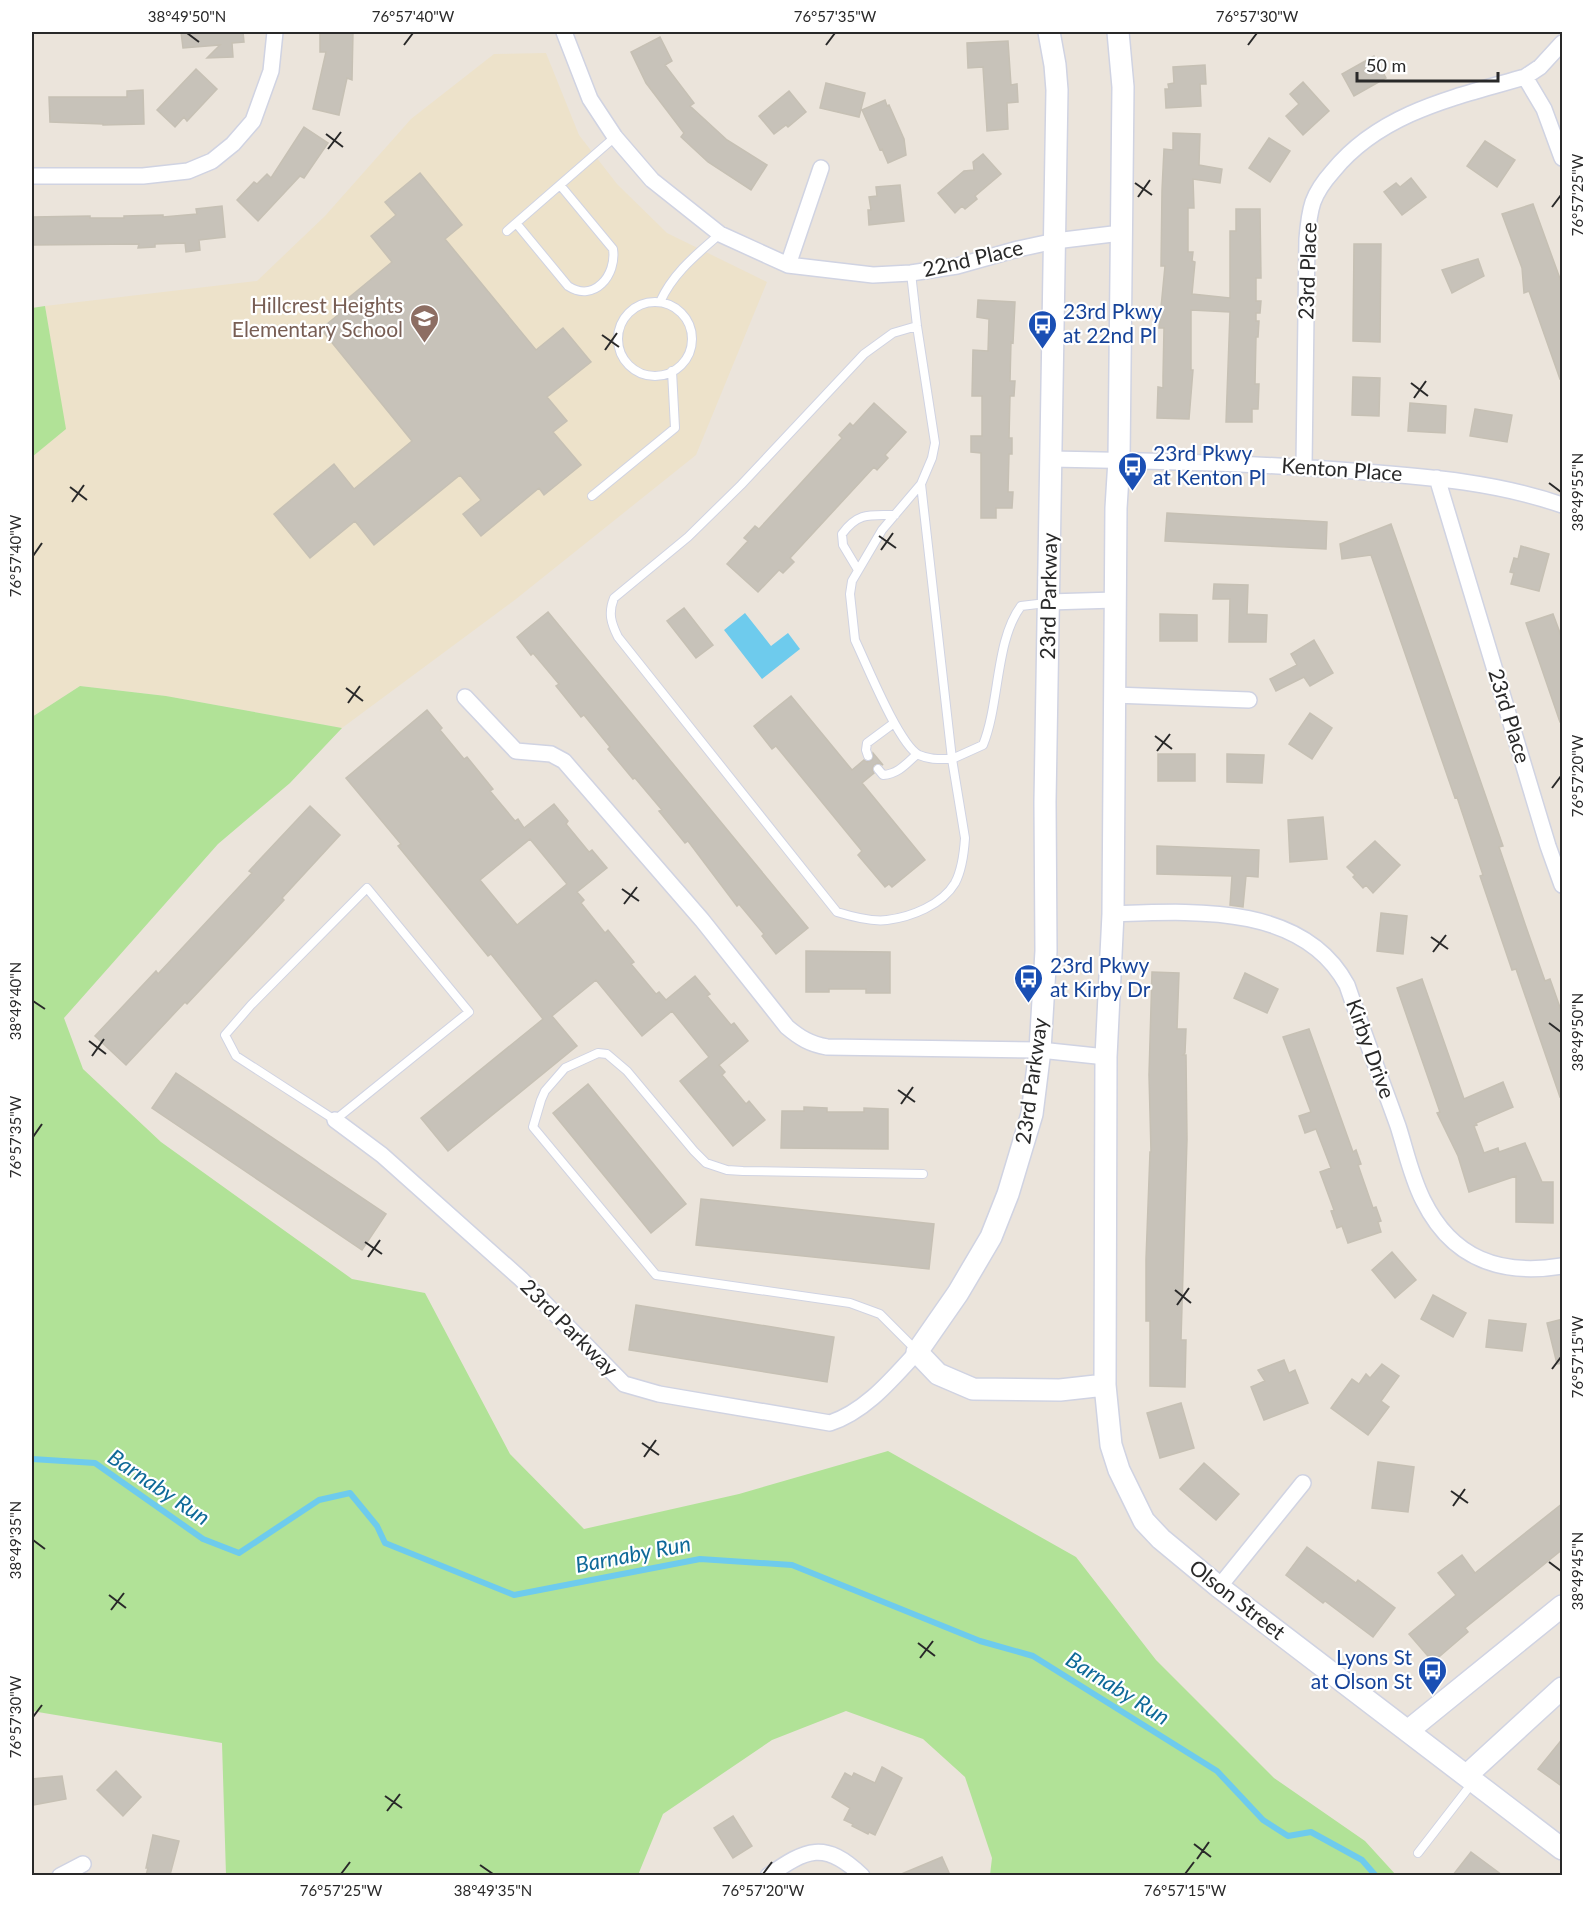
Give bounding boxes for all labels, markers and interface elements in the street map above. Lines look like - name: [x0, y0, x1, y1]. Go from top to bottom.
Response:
- text: 38°49'50"N: [148, 7, 226, 25]
- text: 76°57'40"W: [372, 7, 455, 25]
- text: 76°57'35"W: [794, 7, 877, 25]
- text: 76°57'30"W: [1216, 7, 1299, 25]
- scale bar: [1357, 45, 1498, 83]
- text: 50 m: [1366, 54, 1406, 76]
- text: 76°57'25"W: [1568, 153, 1586, 236]
- street label: 23rd Place: [1292, 222, 1321, 320]
- street label: 22nd Place: [920, 234, 1025, 281]
- place label: Hillcrest Heights Elementary School: [232, 292, 403, 341]
- place label: 23rd Pkwy at 22nd Pl: [1063, 298, 1162, 347]
- school or university icon: Hillcrest Heights Elementary School: [408, 302, 440, 344]
- bus stop icon: 23rd Pkwy at 22nd Pl: [1026, 308, 1058, 350]
- place label: 23rd Pkwy at Kenton Pl: [1153, 440, 1266, 489]
- bus stop icon: 23rd Pkwy at Kenton Pl: [1116, 450, 1148, 492]
- street label: Kenton Place: [1281, 452, 1403, 485]
- text: 38°49'55"N: [1568, 453, 1586, 531]
- text: 76°57'40"W: [6, 514, 24, 597]
- street label: 23rd Parkway: [1034, 532, 1061, 660]
- street label: 23rd Place: [1484, 665, 1537, 766]
- text: 76°57'20"W: [1568, 734, 1586, 817]
- place label: 23rd Pkwy at Kirby Dr: [1050, 952, 1151, 1001]
- text: 38°49'40"N: [6, 962, 24, 1040]
- bus stop icon: 23rd Pkwy at Kirby Dr: [1013, 962, 1045, 1004]
- text: 38°49'50"N: [1568, 993, 1586, 1071]
- street label: Kirby Drive: [1342, 995, 1401, 1102]
- street label: 23rd Parkway: [1009, 1016, 1052, 1145]
- text: 76°57'35"W: [6, 1095, 24, 1178]
- street label: 23rd Parkway: [516, 1273, 624, 1381]
- text: 76°57'15"W: [1568, 1315, 1586, 1398]
- water label: Barnaby Run: [103, 1443, 215, 1531]
- text: 38°49'35"N: [6, 1501, 24, 1579]
- water label: Barnaby Run: [573, 1529, 693, 1578]
- text: 38°49'45"N: [1568, 1532, 1586, 1610]
- street label: Olson Street: [1185, 1554, 1291, 1644]
- place label: Lyons St at Olson St: [1311, 1644, 1412, 1693]
- water label: Barnaby Run: [1061, 1645, 1175, 1730]
- bus stop icon: Lyons St at Olson St: [1417, 1654, 1449, 1696]
- text: 76°57'30"W: [6, 1675, 24, 1758]
- text: 76°57'25"W: [300, 1881, 383, 1899]
- text: 38°49'35"N: [454, 1881, 532, 1899]
- text: 76°57'20"W: [722, 1881, 805, 1899]
- text: 76°57'15"W: [1144, 1881, 1227, 1899]

